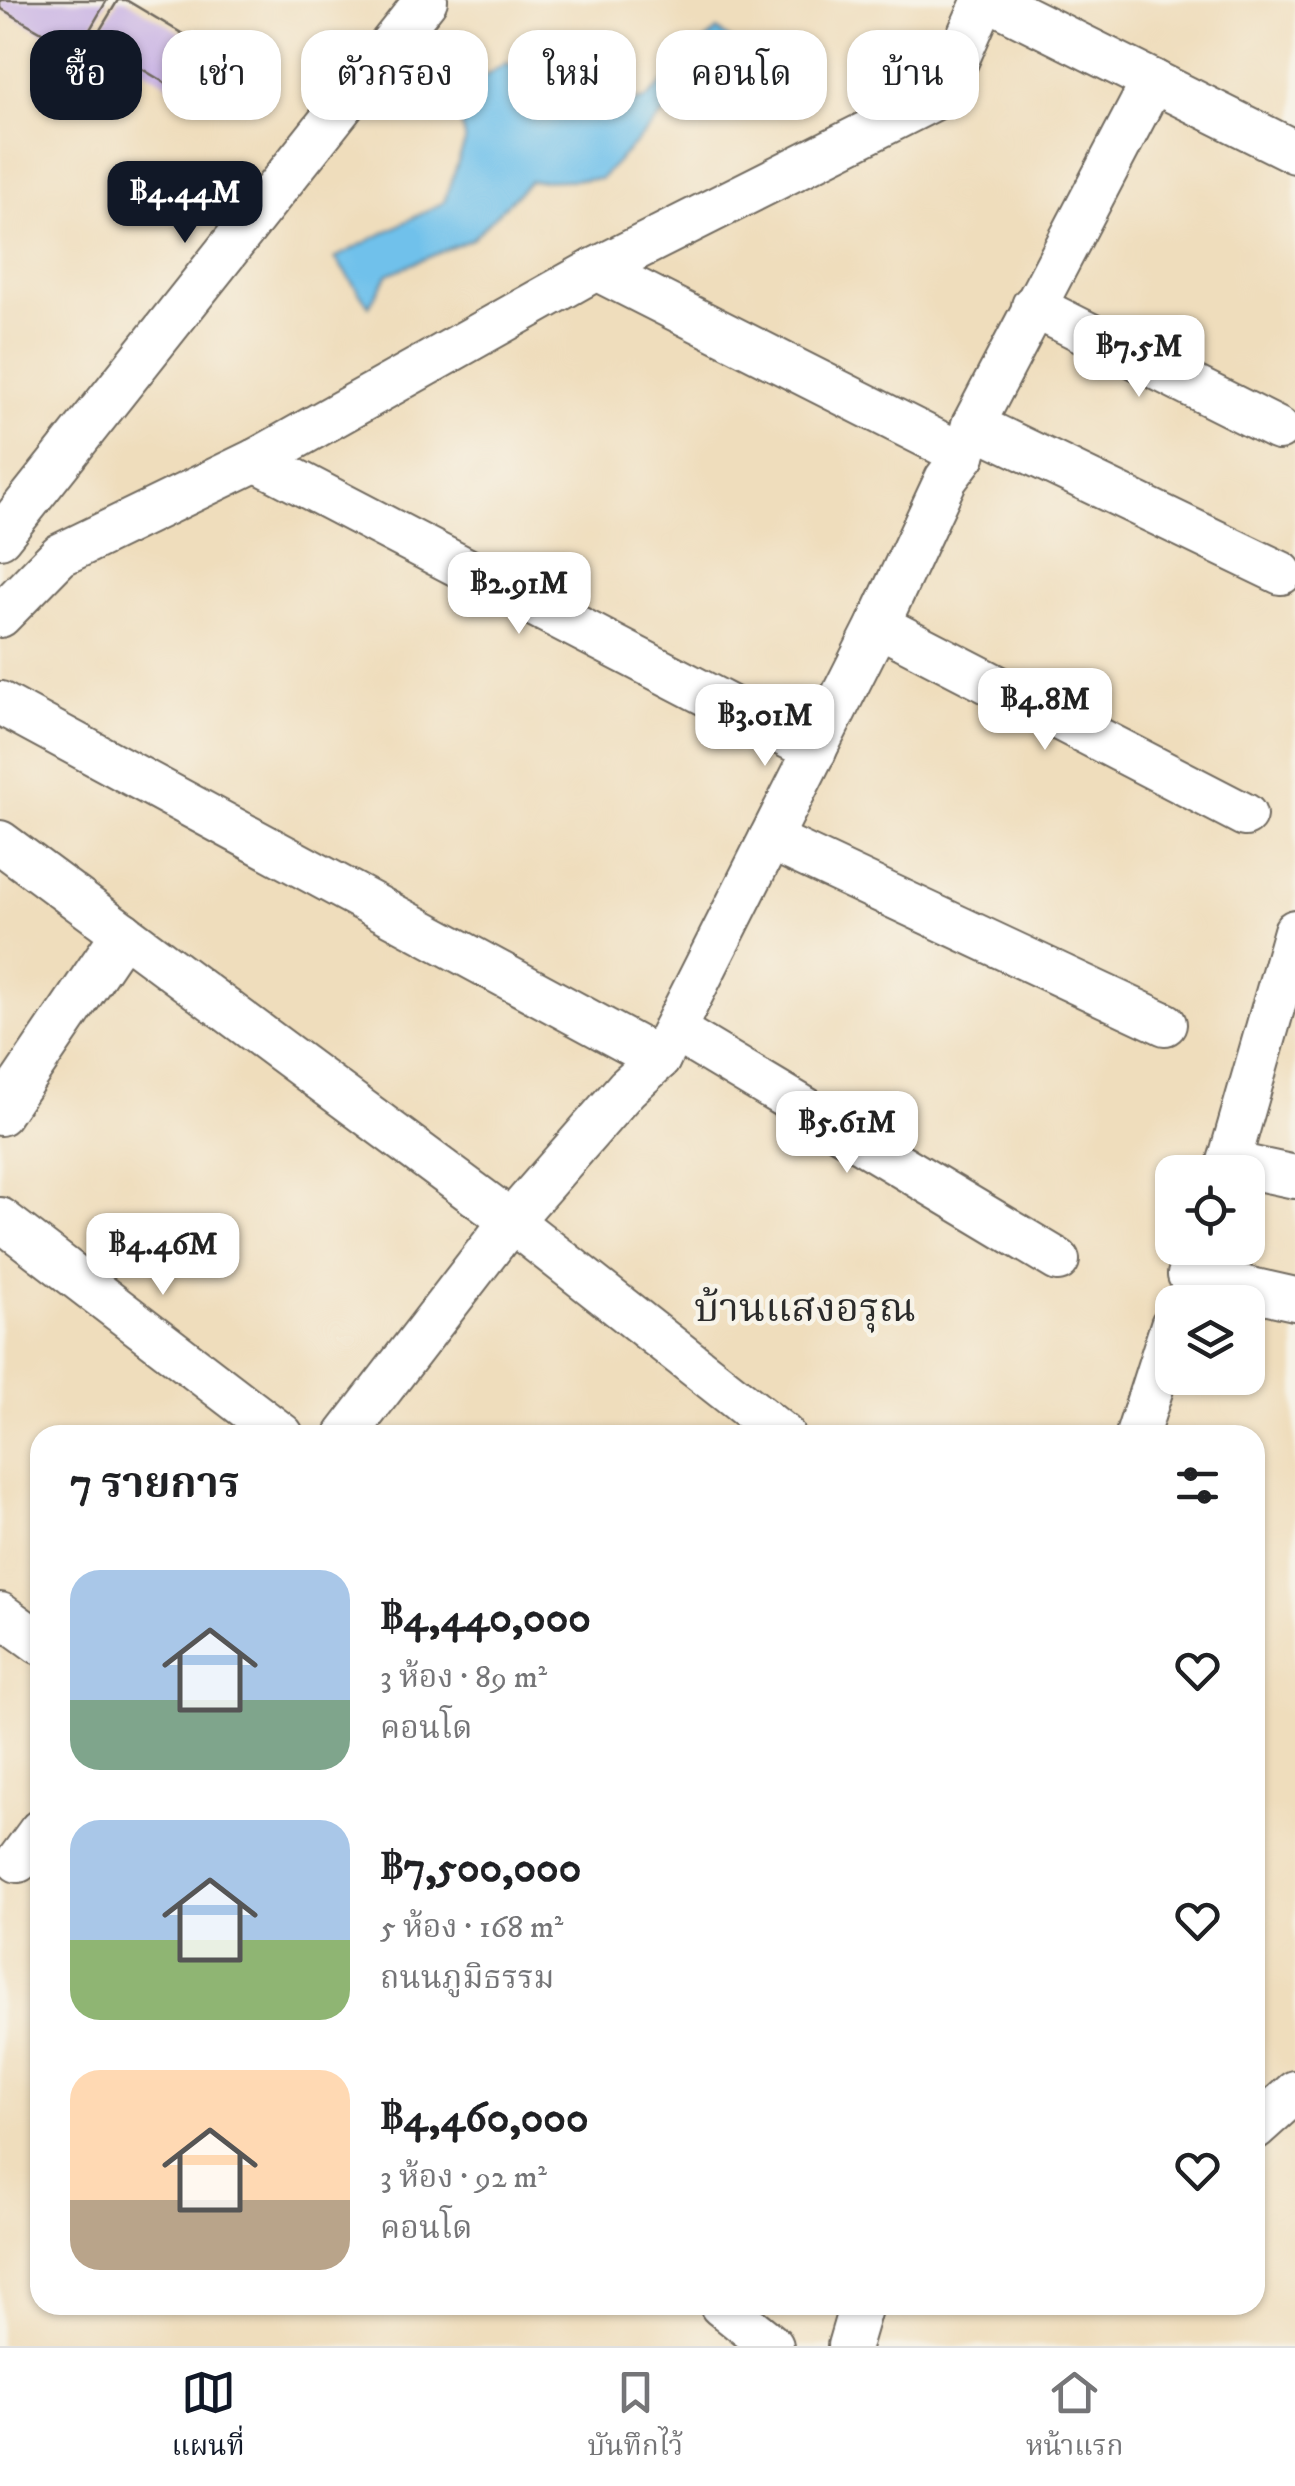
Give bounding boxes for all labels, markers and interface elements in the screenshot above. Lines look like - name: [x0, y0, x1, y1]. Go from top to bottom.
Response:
- chip: ซื้อ: [30, 30, 142, 120]
- chip: เช่า: [162, 30, 281, 120]
- chip: ตัวกรอง: [301, 30, 488, 120]
- chip: ใหม่: [508, 30, 636, 120]
- chip: คอนโด: [656, 30, 827, 120]
- chip: บ้าน: [847, 30, 979, 120]
- pin: ฿4.44M: [104, 161, 266, 246]
- text: ฿4.44M: [129, 173, 241, 213]
- pin: ฿7.5M: [1069, 315, 1209, 400]
- text: ฿7.5M: [1096, 327, 1182, 367]
- pin: ฿2.91M: [438, 552, 600, 637]
- text: ฿2.91M: [470, 564, 568, 604]
- pin: ฿4.8M: [975, 668, 1115, 753]
- text: ฿4.8M: [1000, 680, 1090, 720]
- pin: ฿3.01M: [684, 684, 846, 769]
- text: ฿3.01M: [717, 696, 813, 736]
- pin: ฿5.61M: [766, 1091, 928, 1176]
- text: ฿5.61M: [798, 1103, 896, 1143]
- map controls: [1155, 1155, 1265, 1395]
- button: locate: [1155, 1155, 1265, 1265]
- pin: ฿4.46M: [82, 1213, 244, 1298]
- text: ฿4.46M: [108, 1225, 218, 1265]
- district label: บ้านแสงอรุณ: [694, 1285, 916, 1335]
- button: layers: [1155, 1285, 1265, 1395]
- icon: filters: [1170, 1458, 1225, 1513]
- text: 7 รายการ: [70, 1459, 240, 1511]
- text: ฿4,440,000: [380, 1593, 591, 1645]
- icon: home: [150, 1610, 270, 1730]
- icon: heart: [1170, 1643, 1225, 1698]
- text: 3 ห้อง · 89 m²: [380, 1658, 547, 1698]
- text: คอนโด: [380, 1709, 473, 1749]
- text: ฿7,500,000: [380, 1843, 581, 1895]
- icon: home: [150, 1860, 270, 1980]
- icon: heart: [1170, 1893, 1225, 1948]
- text: 5 ห้อง · 168 m²: [380, 1908, 563, 1948]
- text: ถนนภูมิธรรม: [380, 1959, 554, 1999]
- text: ฿4,460,000: [380, 2093, 589, 2145]
- icon: home: [150, 2110, 270, 2230]
- icon: heart: [1170, 2143, 1225, 2198]
- text: 3 ห้อง · 92 m²: [380, 2158, 547, 2198]
- text: คอนโด: [380, 2209, 473, 2249]
- tab: แผนที่: [171, 2365, 245, 2470]
- tab: บันทึกไว้: [588, 2365, 683, 2470]
- tab: หน้าแรก: [1026, 2365, 1124, 2470]

